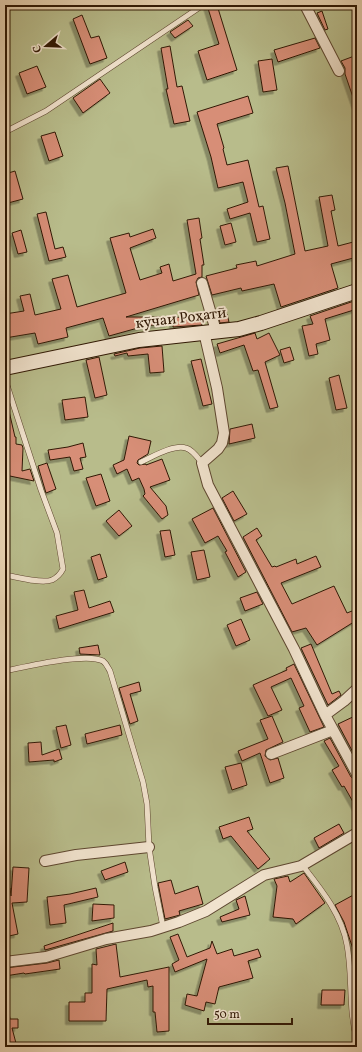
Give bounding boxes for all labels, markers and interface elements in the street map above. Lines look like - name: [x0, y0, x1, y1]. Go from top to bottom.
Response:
- north arrow: [26, 26, 66, 66]
- text: С: [30, 43, 46, 55]
- street label: кӯчаи Роҳатӣ: [134, 303, 228, 335]
- scale bar: [208, 1000, 292, 1026]
- text: 50 m: [214, 1007, 240, 1023]

